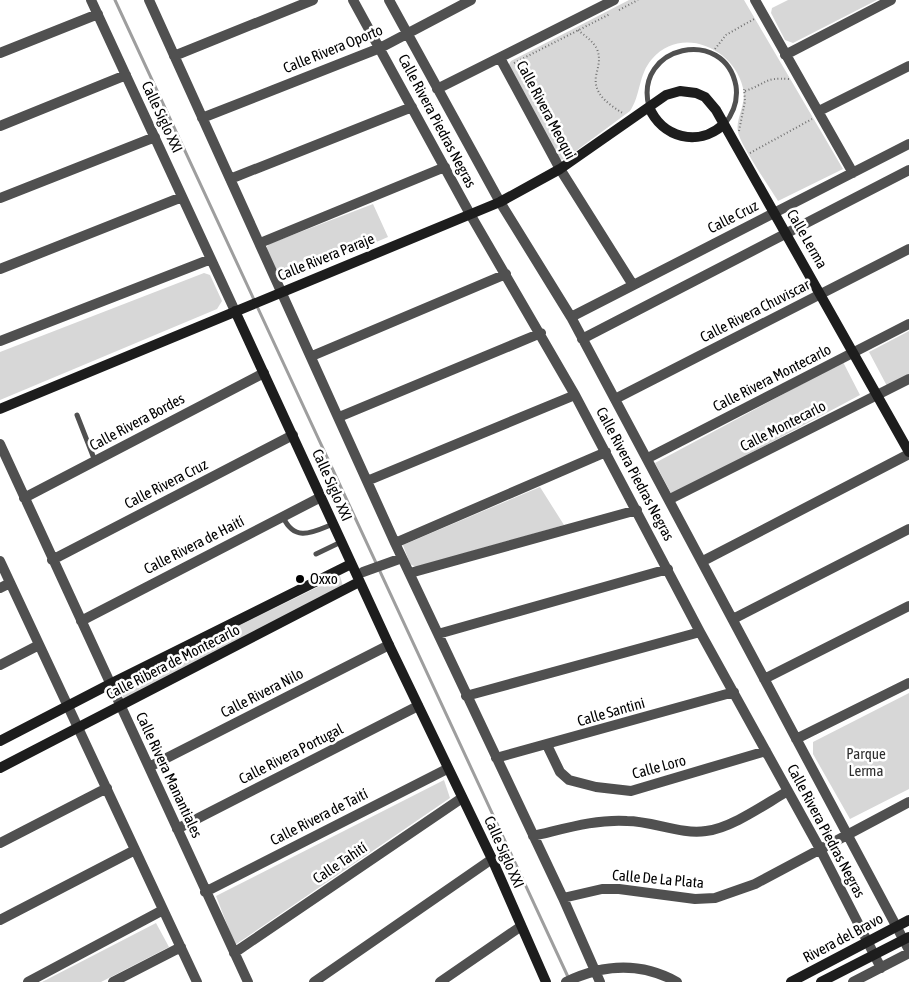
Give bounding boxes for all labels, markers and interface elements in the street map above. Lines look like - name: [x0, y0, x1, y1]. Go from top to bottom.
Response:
- street label: Calle Rivera Oporto: [281, 21, 385, 76]
- street label: Calle Rivera Piedras Negras: [395, 51, 480, 190]
- street label: Calle Rivera Meoqui: [513, 58, 580, 162]
- street label: Calle Siglo XXI: [139, 78, 186, 155]
- street label: Calle Cruz: [705, 196, 761, 236]
- street label: Calle Lerma: [784, 206, 831, 271]
- street label: Calle Rivera Paraje: [275, 229, 377, 284]
- street label: Calle Rivera Chuviscar: [697, 275, 813, 345]
- street label: Calle Rivera Montecarlo: [710, 340, 834, 415]
- street label: Calle Rivera Bordes: [86, 389, 187, 454]
- street label: Calle Montecarlo: [737, 397, 828, 454]
- street label: Calle Rivera Piedras Negras: [593, 404, 678, 543]
- street label: Calle Siglo XXI: [309, 446, 356, 523]
- street label: Calle Rivera Cruz: [121, 455, 211, 512]
- street label: Calle Rivera de Haití: [141, 512, 247, 577]
- place label: Oxxo: [310, 570, 338, 587]
- marker: Oxxo: [294, 573, 306, 585]
- street label: Calle Ribera de Montecarlo: [103, 620, 242, 703]
- street label: Calle Rivera Nilo: [218, 664, 306, 721]
- street label: Calle Santini: [575, 694, 647, 729]
- street label: Calle Rivera Manantiales: [133, 709, 206, 840]
- street label: Calle Rivera Portugal: [236, 720, 346, 787]
- park label: Parque Lerma: [846, 745, 886, 779]
- street label: Calle Loro: [630, 751, 688, 782]
- street label: Calle Rivera Piedras Negras: [784, 761, 869, 900]
- street label: Calle Rivera de Taití: [267, 784, 371, 848]
- street label: Calle Siglo XXI: [481, 813, 528, 890]
- street label: Calle Tahití: [310, 838, 370, 887]
- street label: Calle De La Plata: [611, 866, 705, 891]
- street label: Rivera del Bravo: [800, 909, 886, 966]

